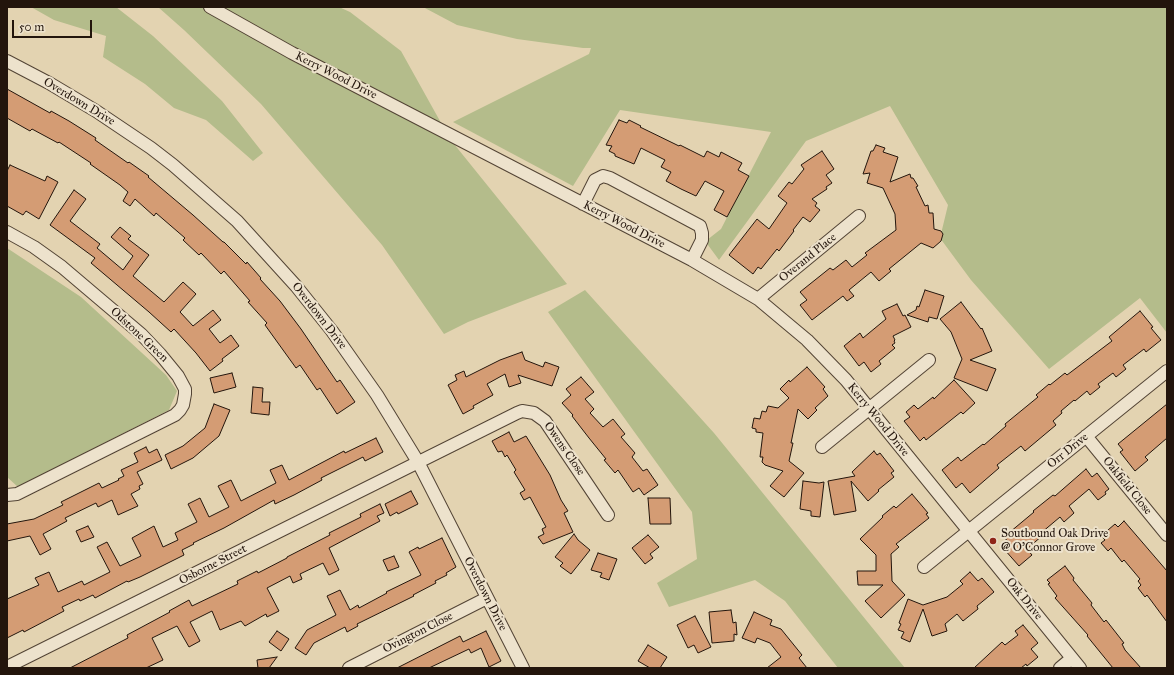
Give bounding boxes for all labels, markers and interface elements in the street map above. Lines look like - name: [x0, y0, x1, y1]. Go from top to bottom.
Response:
- scale bar: [14, 12, 94, 38]
- text: 50 m: [19, 20, 44, 34]
- street label: Kerry Wood Drive: [293, 49, 379, 103]
- street label: Overdown Drive: [41, 75, 117, 129]
- street label: Kerry Wood Drive: [581, 198, 667, 252]
- street label: Overand Place: [776, 230, 840, 286]
- street label: Overdown Drive: [288, 280, 350, 352]
- street label: Odstone Green: [107, 305, 171, 365]
- street label: Kerry Wood Drive: [844, 380, 912, 460]
- street label: Owens Close: [540, 419, 588, 479]
- street label: Orr Drive: [1045, 430, 1091, 472]
- street label: Oakfield Close: [1099, 454, 1155, 518]
- place label: Soutbound Oak Drive @ O'Connor Grove: [1001, 527, 1108, 555]
- marker: Soutbound Oak Drive @ O'Connor Grove: [988, 536, 998, 546]
- street label: Osborne Street: [177, 542, 249, 588]
- street label: Overdown Drive: [460, 555, 510, 633]
- street label: Oak Drive: [1003, 575, 1045, 623]
- street label: Ovington Close: [381, 609, 455, 657]

